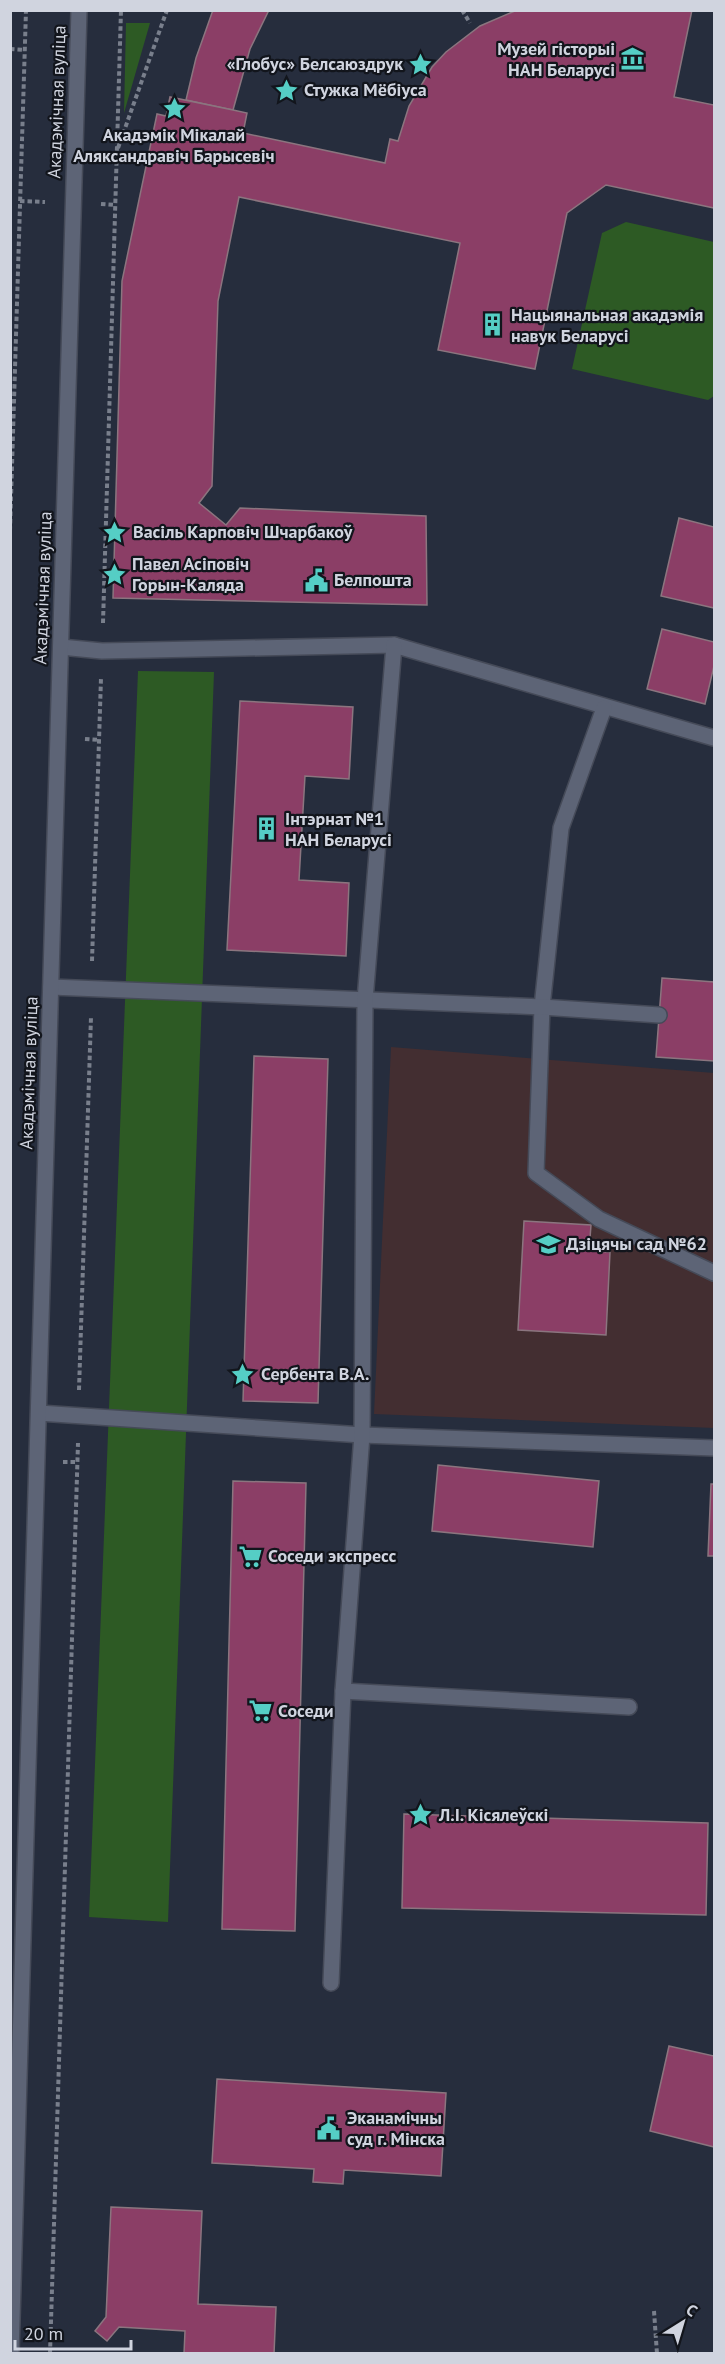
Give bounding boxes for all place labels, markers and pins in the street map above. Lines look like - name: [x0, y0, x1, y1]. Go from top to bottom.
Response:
- place label: Музей гісторыі НАН Беларусі: [497, 37, 615, 81]
- museum icon: Музей гісторыі НАН Беларусі: [620, 46, 646, 72]
- place icon: «Глобус» Белсаюздрук: [408, 51, 434, 77]
- place label: «Глобус» Белсаюздрук: [227, 52, 403, 75]
- place icon: Стужка Мёбіуса: [273, 77, 299, 103]
- place label: Стужка Мёбіуса: [304, 78, 427, 101]
- place icon: Акадэмік Мікалай Аляксандравіч Барысевіч: [161, 96, 187, 122]
- place label: Акадэмік Мікалай Аляксандравіч Барысевіч: [73, 123, 275, 167]
- place label: Нацыянальная акадэмія навук Беларусі: [511, 303, 703, 347]
- building icon: Нацыянальная акадэмія навук Беларусі: [480, 312, 506, 338]
- place icon: Васіль Карповіч Шчарбакоў: [102, 519, 128, 545]
- place label: Васіль Карповіч Шчарбакоў: [133, 520, 353, 543]
- place label: Павел Асіповіч Горын-Каляда: [132, 552, 249, 596]
- place icon: Павел Асіповіч Горын-Каляда: [101, 561, 127, 587]
- public building icon: Белпошта: [303, 567, 329, 593]
- place label: Белпошта: [334, 568, 412, 591]
- place label: Інтэрнат №1 НАН Беларусі: [285, 807, 392, 851]
- building icon: Інтэрнат №1 НАН Беларусі: [254, 816, 280, 842]
- school or university icon: Дзіцячы сад №62: [535, 1231, 561, 1257]
- place label: Дзіцячы сад №62: [566, 1232, 707, 1255]
- place icon: Сербента В.А.: [230, 1361, 256, 1387]
- place label: Сербента В.А.: [261, 1362, 369, 1385]
- supermarket icon: Соседи экспресс: [237, 1543, 263, 1569]
- place label: Соседи экспресс: [268, 1544, 397, 1567]
- supermarket icon: Соседи: [247, 1698, 273, 1724]
- place label: Соседи: [278, 1699, 334, 1722]
- place icon: Л.І. Кісялеўскі: [408, 1802, 434, 1828]
- place label: Л.І. Кісялеўскі: [438, 1803, 548, 1826]
- place label: Эканамічны суд г. Мінска: [347, 2106, 445, 2150]
- public building icon: Эканамічны суд г. Мінска: [316, 2115, 342, 2141]

